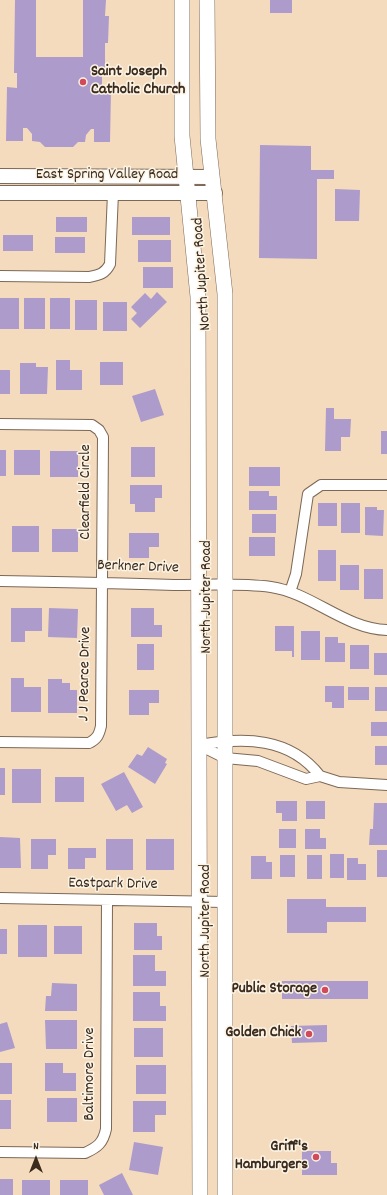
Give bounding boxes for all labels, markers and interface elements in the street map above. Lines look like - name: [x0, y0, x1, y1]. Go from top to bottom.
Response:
- place label: Saint Joseph Catholic Church: [91, 63, 185, 101]
- marker: Saint Joseph Catholic Church: [78, 77, 88, 87]
- street label: East Spring Valley Road: [36, 166, 178, 186]
- street label: North Jupiter Road: [189, 217, 217, 331]
- street label: Clearfield Circle: [77, 444, 97, 540]
- street label: North Jupiter Road: [198, 540, 218, 654]
- street label: Berkner Drive: [97, 557, 179, 579]
- street label: J J Pearce Drive: [76, 626, 96, 722]
- street label: North Jupiter Road: [197, 864, 217, 978]
- street label: Eastpark Drive: [68, 875, 158, 895]
- place label: Public Storage: [232, 980, 317, 1000]
- marker: Public Storage: [320, 985, 330, 995]
- place label: Golden Chick: [225, 1024, 301, 1044]
- street label: Baltimore Drive: [81, 1027, 101, 1121]
- marker: Golden Chick: [304, 1029, 314, 1039]
- place label: Griff's Hamburgers: [235, 1138, 308, 1176]
- north arrow: [16, 1139, 56, 1179]
- text: N: [33, 1139, 39, 1155]
- marker: Griff's Hamburgers: [311, 1152, 321, 1162]

